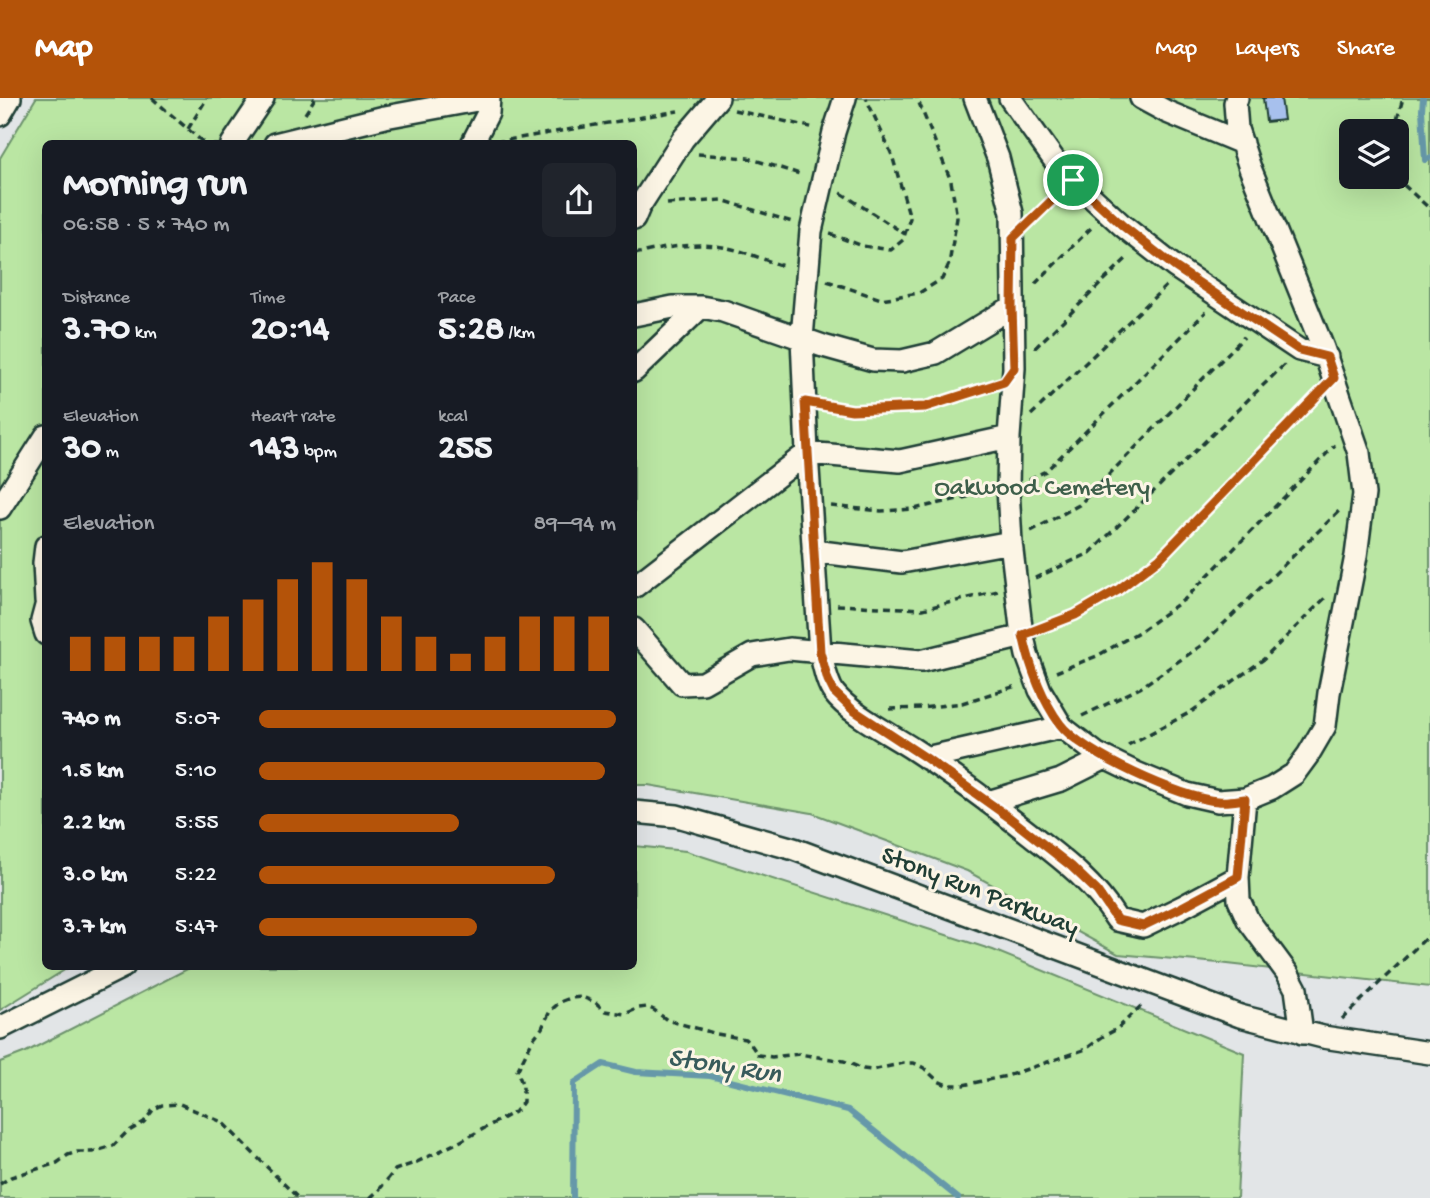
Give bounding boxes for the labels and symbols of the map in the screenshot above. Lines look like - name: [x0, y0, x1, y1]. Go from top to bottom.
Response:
- pin: [1043, 150, 1103, 210]
- park label: Oakwood Cemetery: [934, 474, 1150, 505]
- street label: Stony Run Parkway: [876, 841, 1083, 945]
- water label: Stony Run: [666, 1042, 784, 1093]

